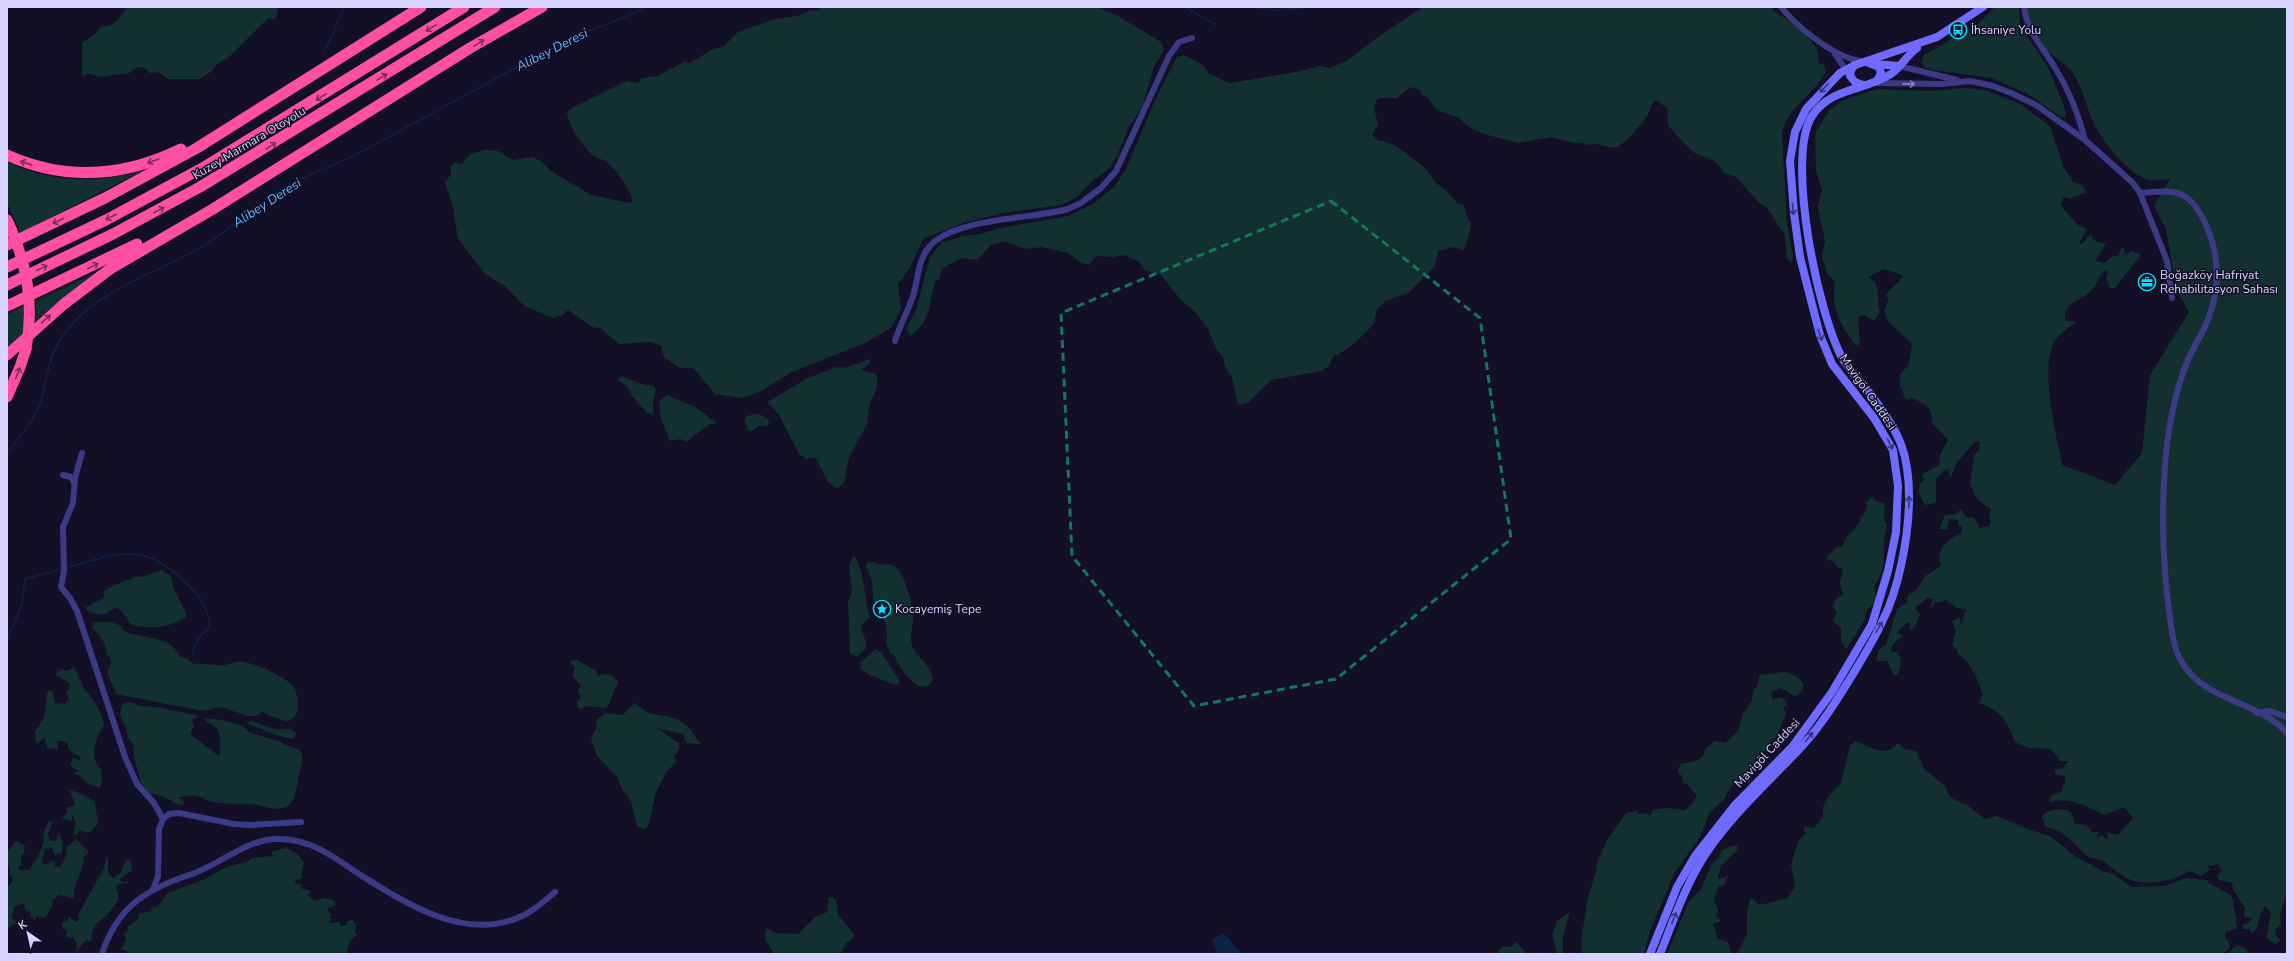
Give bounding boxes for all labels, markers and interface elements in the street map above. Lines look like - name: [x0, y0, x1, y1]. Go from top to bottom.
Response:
- bus stop icon: İhsaniye Yolu: [1948, 20, 1968, 40]
- place label: İhsaniye Yolu: [1971, 22, 2041, 38]
- one-way arrow: [425, 24, 437, 32]
- water label: Alibey Deresi: [512, 24, 592, 76]
- one-way arrow: [473, 38, 485, 46]
- one-way arrow: [376, 72, 388, 80]
- one-way arrow: [1902, 80, 1915, 87]
- one-way arrow: [1819, 83, 1829, 93]
- one-way arrow: [315, 93, 327, 101]
- street label: Kuzey Marmara Otoyolu: [189, 103, 309, 183]
- one-way arrow: [265, 141, 277, 149]
- one-way arrow: [147, 158, 160, 165]
- one-way arrow: [19, 159, 32, 166]
- water label: Alibey Deresi: [229, 174, 305, 232]
- one-way arrow: [1790, 202, 1797, 215]
- one-way arrow: [153, 206, 165, 214]
- one-way arrow: [105, 214, 117, 222]
- one-way arrow: [52, 218, 64, 225]
- one-way arrow: [87, 262, 99, 270]
- one-way arrow: [36, 264, 48, 271]
- place label: Boğazköy Hafriyat Rehabilitasyon Sahası: [2160, 267, 2278, 297]
- office icon: Boğazköy Hafriyat Rehabilitasyon Sahası: [2137, 272, 2157, 292]
- one-way arrow: [41, 314, 51, 323]
- one-way arrow: [1817, 329, 1825, 341]
- street label: Mavigöl Caddesi: [1836, 351, 1900, 433]
- one-way arrow: [15, 368, 22, 380]
- one-way arrow: [1886, 438, 1894, 450]
- one-way arrow: [1905, 496, 1913, 509]
- place icon: Kocayemiş Tepe: [872, 599, 892, 619]
- place label: Kocayemiş Tepe: [895, 601, 981, 617]
- one-way arrow: [1876, 622, 1884, 634]
- street label: Mavigöl Caddesi: [1731, 715, 1803, 791]
- one-way arrow: [1805, 731, 1814, 742]
- one-way arrow: [1671, 912, 1679, 924]
- north arrow: [8, 913, 48, 953]
- text: K: [15, 916, 30, 933]

